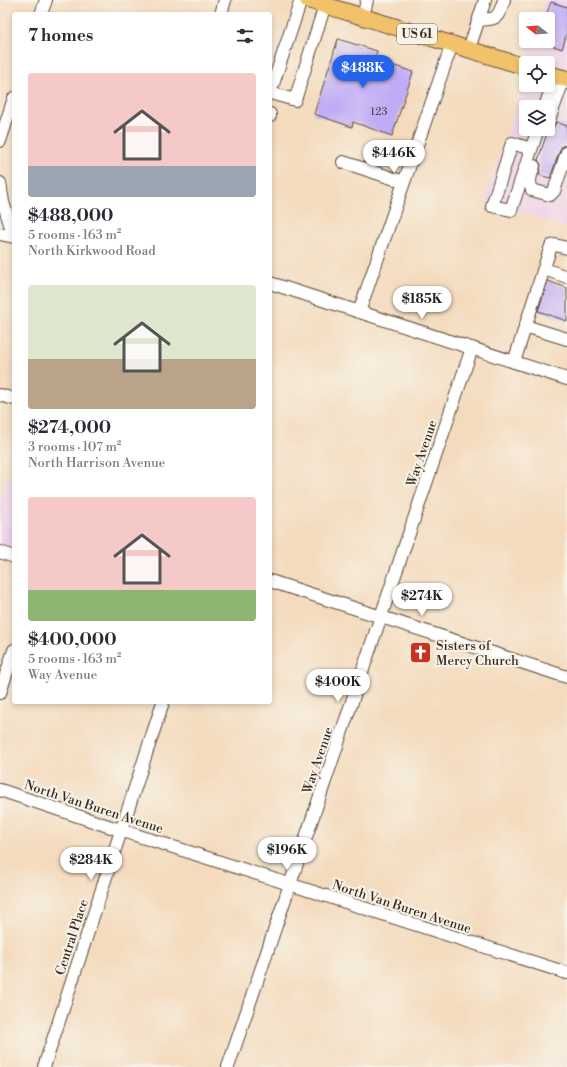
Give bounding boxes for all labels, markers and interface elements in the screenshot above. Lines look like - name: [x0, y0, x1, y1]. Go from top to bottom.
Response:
- north arrow: [519, 12, 555, 48]
- map controls: [519, 12, 555, 136]
- road number: US 61: [397, 24, 437, 44]
- text: 7 homes: [28, 25, 93, 47]
- icon: filters: [234, 25, 256, 47]
- pin: $488K: [335, 55, 391, 89]
- button: locate: [519, 56, 555, 92]
- text: $488K: [341, 60, 385, 76]
- icon: home: [106, 99, 178, 171]
- button: layers: [519, 100, 555, 136]
- house number: 123: [370, 105, 388, 119]
- pin: $446K: [366, 140, 422, 174]
- text: $446K: [372, 145, 416, 161]
- text: $488,000: [28, 205, 113, 227]
- text: 5 rooms · 163 m²: [28, 227, 121, 243]
- text: North Kirkwood Road: [28, 243, 156, 259]
- pin: $185K: [394, 286, 450, 320]
- text: $185K: [402, 291, 442, 307]
- icon: home: [106, 311, 178, 383]
- text: $274,000: [28, 417, 111, 439]
- street label: Way Avenue: [403, 418, 441, 490]
- text: 3 rooms · 107 m²: [28, 439, 121, 455]
- text: North Harrison Avenue: [28, 455, 165, 471]
- icon: home: [106, 523, 178, 595]
- pin: $274K: [394, 583, 450, 617]
- text: $274K: [401, 588, 443, 604]
- text: $400,000: [28, 629, 117, 651]
- place label: Sisters of Mercy Church: [436, 638, 519, 669]
- church icon: Sisters of Mercy Church: [407, 639, 433, 665]
- text: 5 rooms · 163 m²: [28, 651, 121, 667]
- text: Way Avenue: [28, 667, 97, 683]
- pin: $400K: [310, 669, 366, 703]
- text: $400K: [315, 674, 361, 690]
- street label: Way Avenue: [299, 725, 337, 797]
- street label: North Van Buren Avenue: [22, 777, 166, 837]
- pin: $196K: [259, 837, 315, 871]
- text: $196K: [267, 842, 307, 858]
- pin: $284K: [63, 847, 119, 881]
- text: $284K: [69, 852, 113, 868]
- street label: North Van Buren Avenue: [330, 877, 474, 937]
- street label: Central Place: [52, 897, 92, 977]

